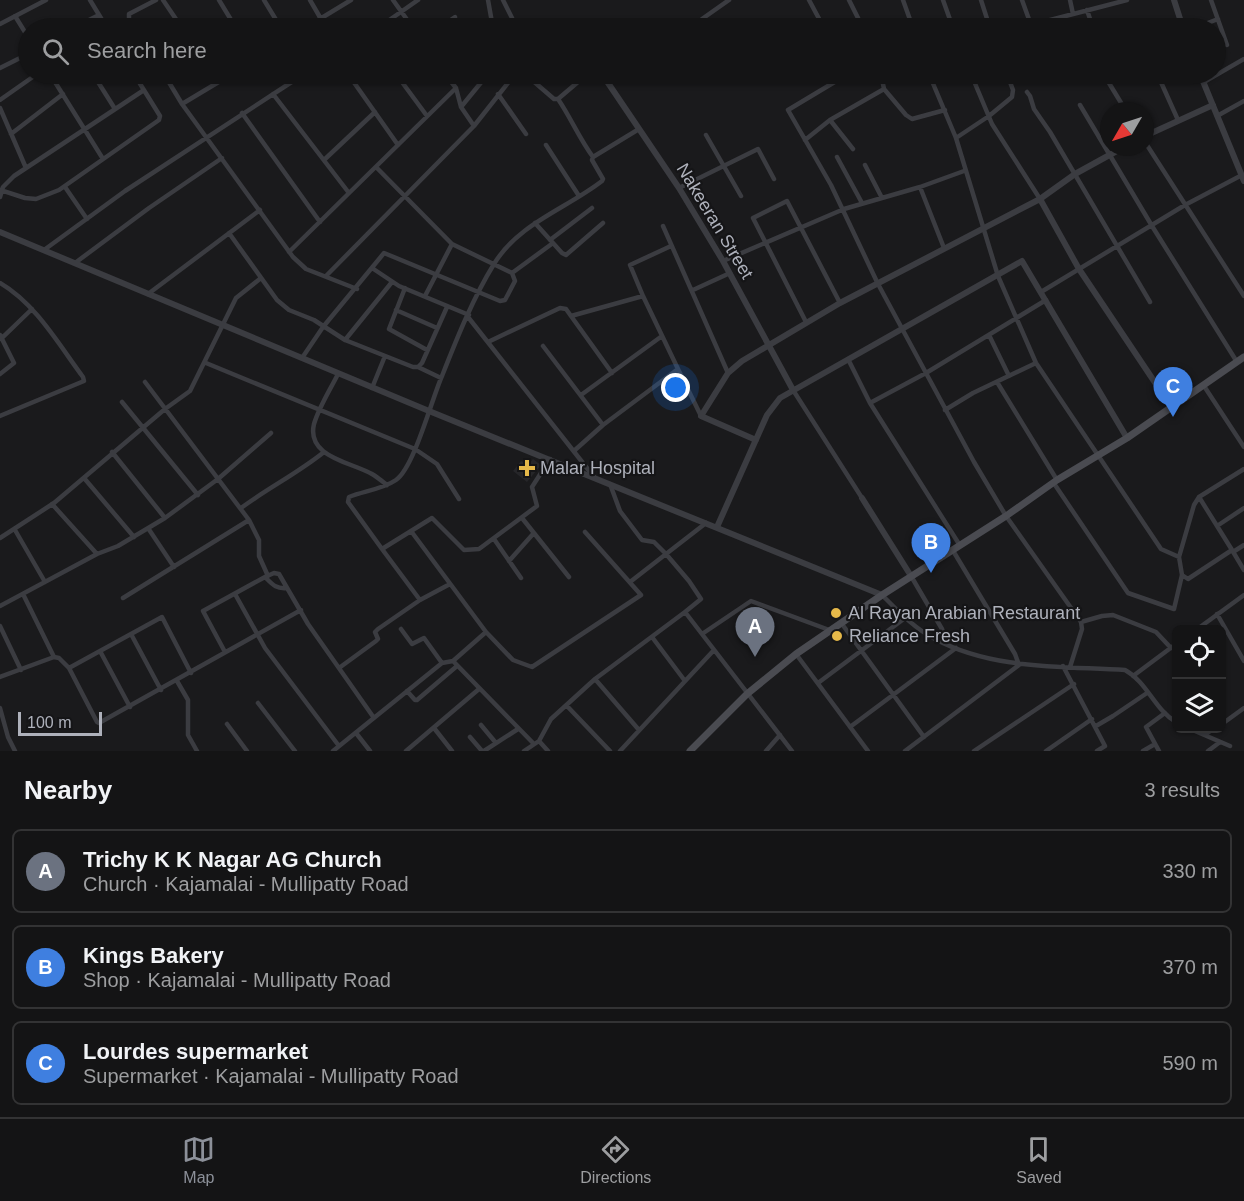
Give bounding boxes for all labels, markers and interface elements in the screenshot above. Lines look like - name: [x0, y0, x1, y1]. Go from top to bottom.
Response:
- search box: [18, 18, 1226, 84]
- icon: search: [39, 35, 72, 68]
- text: Search here: [87, 38, 207, 63]
- north arrow: [1100, 102, 1154, 156]
- street label: Nakeeran Street: [673, 160, 757, 282]
- pin: C: [1154, 368, 1192, 417]
- your location: [661, 373, 690, 402]
- place label: Malar Hospital: [540, 458, 655, 478]
- marker: Malar Hospital: [518, 459, 536, 477]
- pin: B: [912, 524, 950, 573]
- place label: Al Rayan Arabian Restaurant: [848, 603, 1080, 623]
- marker: Al Rayan Arabian Restaurant: [829, 606, 843, 620]
- pin: A: [736, 608, 774, 657]
- map controls: [1172, 625, 1226, 733]
- button: locate: [1172, 625, 1226, 679]
- place label: Reliance Fresh: [849, 626, 970, 646]
- marker: Reliance Fresh: [830, 629, 844, 643]
- button: layers: [1172, 679, 1226, 733]
- scale bar: [18, 709, 102, 736]
- text: 100 m: [27, 714, 71, 731]
- text: Nearby: [24, 775, 112, 805]
- text: 3 results: [1144, 779, 1220, 801]
- text: Trichy K K Nagar AG Church: [83, 847, 382, 872]
- text: A: [38, 860, 53, 882]
- text: 330 m: [1162, 860, 1218, 882]
- text: Church · Kajamalai - Mullipatty Road: [83, 873, 409, 895]
- text: Kings Bakery: [83, 943, 224, 968]
- text: B: [38, 956, 53, 978]
- text: 370 m: [1162, 956, 1218, 978]
- text: Shop · Kajamalai - Mullipatty Road: [83, 969, 391, 991]
- text: Lourdes supermarket: [83, 1039, 308, 1064]
- text: C: [38, 1052, 53, 1074]
- text: 590 m: [1162, 1052, 1218, 1074]
- text: Supermarket · Kajamalai - Mullipatty Road: [83, 1065, 459, 1087]
- tab: Map: [182, 1133, 215, 1187]
- tab: Directions: [580, 1133, 651, 1187]
- tab: Saved: [1016, 1133, 1062, 1187]

